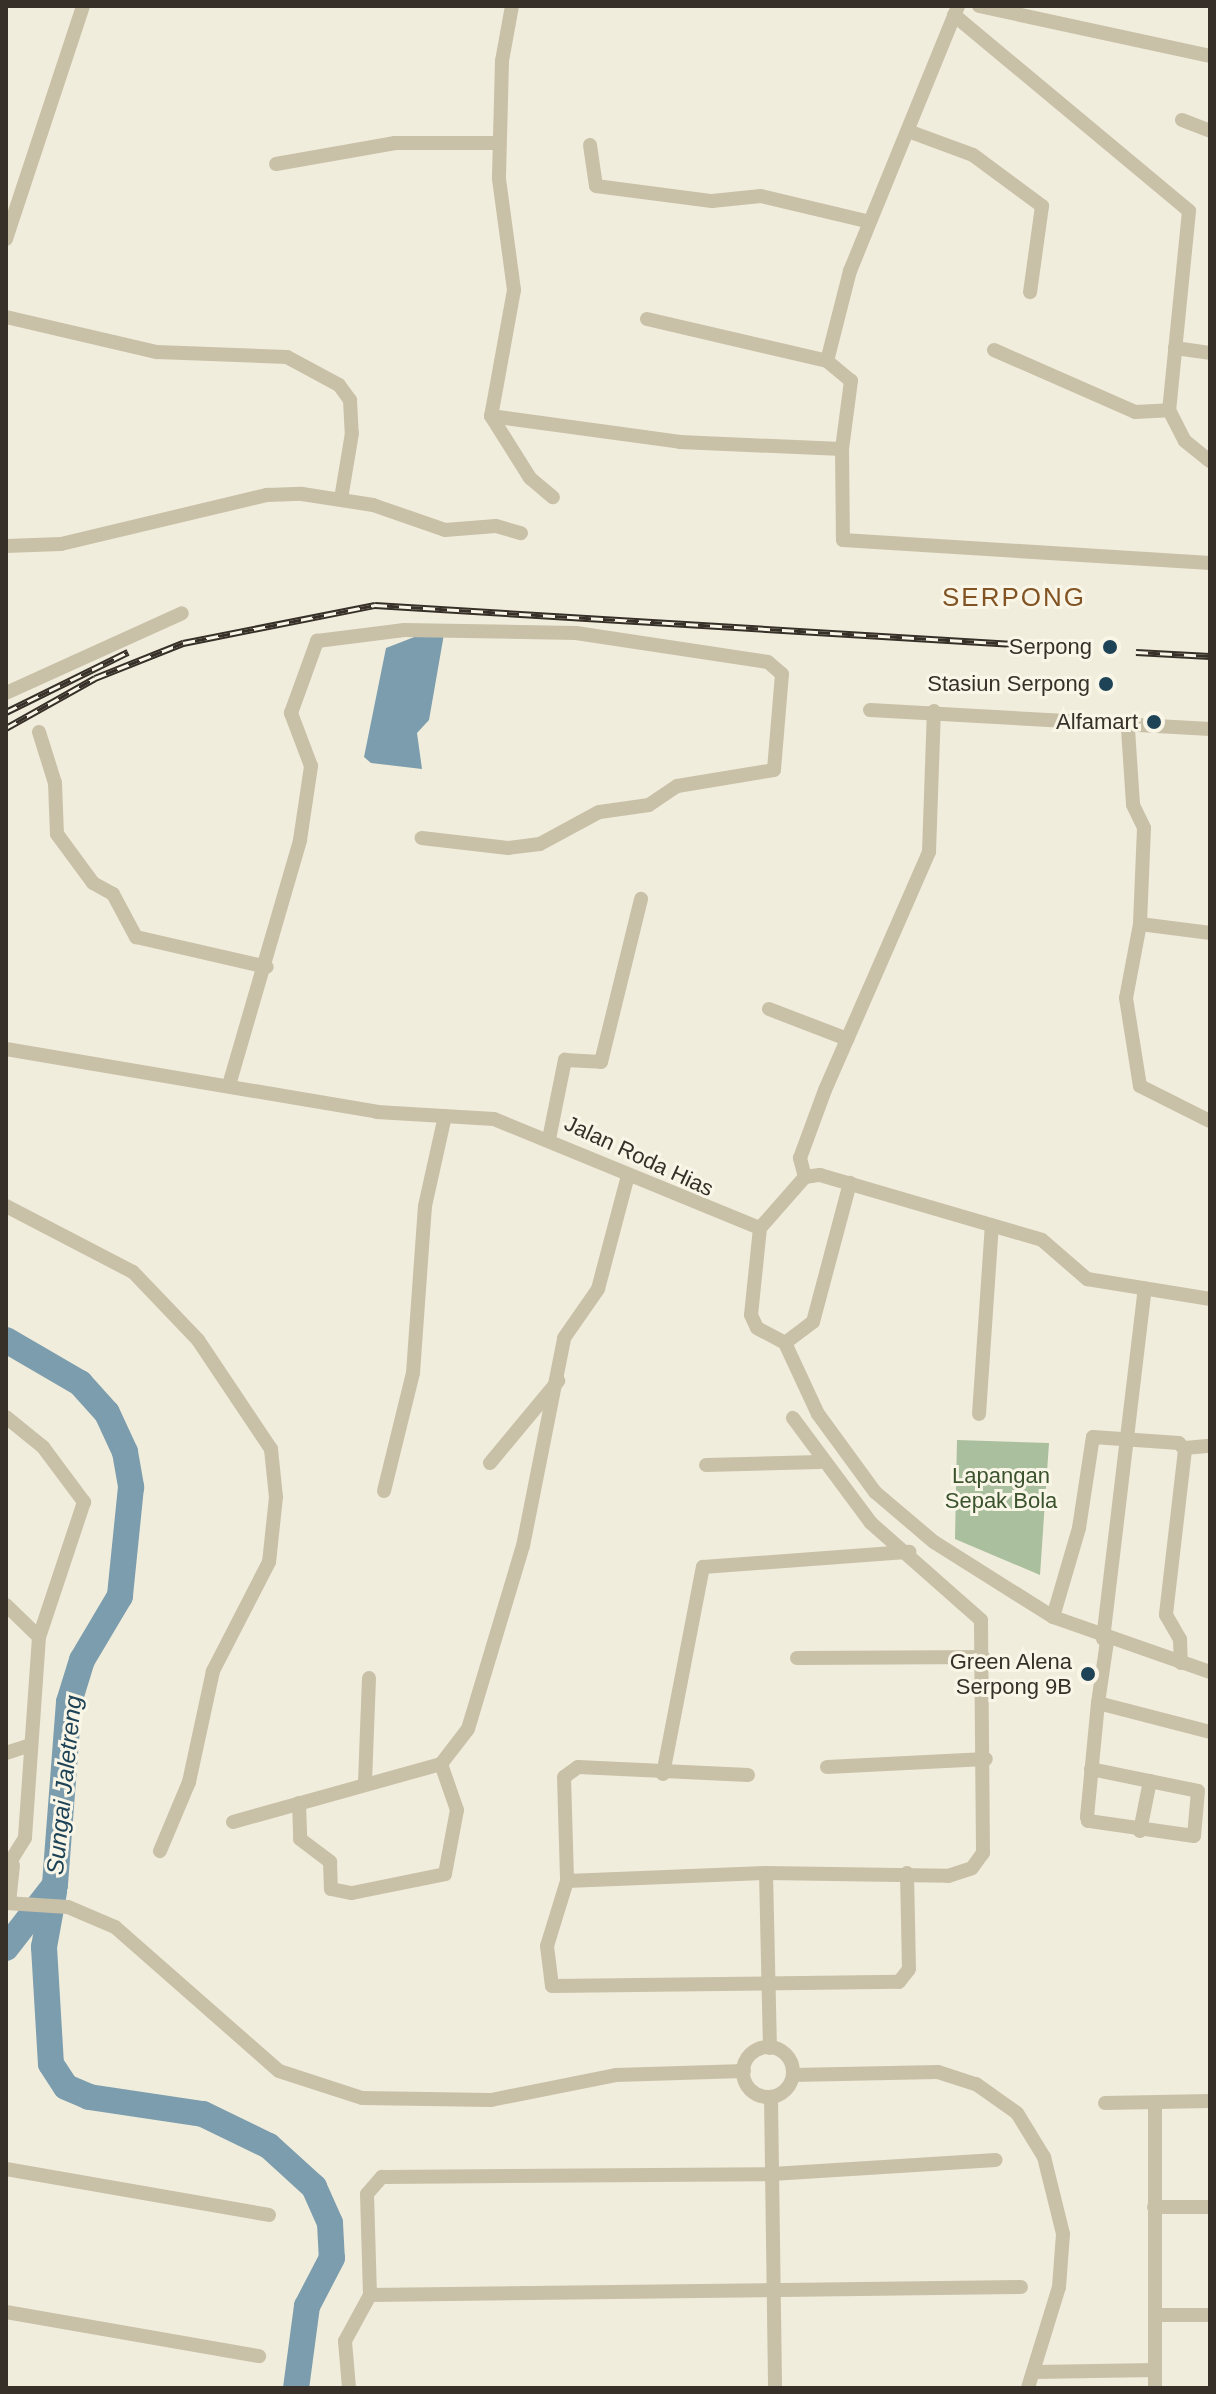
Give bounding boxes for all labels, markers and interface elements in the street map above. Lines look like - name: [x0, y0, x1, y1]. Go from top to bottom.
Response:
- district label: SERPONG: [942, 582, 1086, 614]
- place label: Serpong: [1009, 634, 1092, 660]
- marker: Serpong: [1099, 636, 1121, 658]
- place label: Stasiun Serpong: [927, 671, 1090, 697]
- marker: Stasiun Serpong: [1097, 675, 1115, 693]
- place label: Alfamart: [1056, 709, 1138, 735]
- marker: Alfamart: [1145, 713, 1163, 731]
- street label: Jalan Roda Hias: [560, 1110, 718, 1202]
- park label: Lapangan Sepak Bola: [945, 1462, 1057, 1514]
- place label: Green Alena Serpong 9B: [948, 1648, 1072, 1700]
- marker: Green Alena Serpong 9B: [1079, 1665, 1097, 1683]
- water label: Sungai Jaletreng: [40, 1694, 88, 1876]

